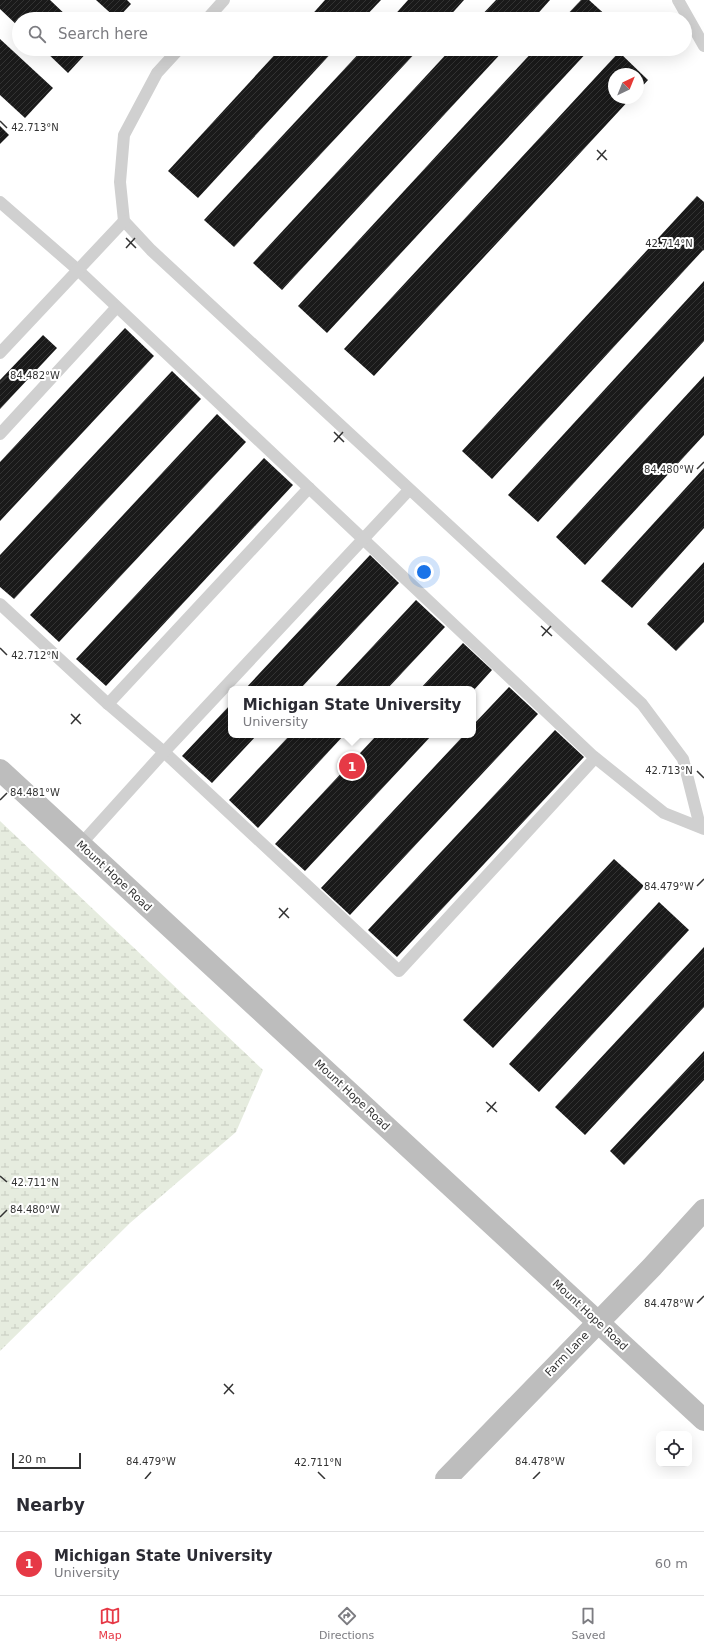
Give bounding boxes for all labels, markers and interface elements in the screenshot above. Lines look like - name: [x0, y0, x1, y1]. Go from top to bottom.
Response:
- search box: [12, 12, 692, 56]
- icon: search: [26, 23, 48, 45]
- text: Search here: [58, 25, 148, 43]
- north arrow: [608, 68, 644, 104]
- text: 42.713°N: [11, 122, 59, 133]
- text: 42.714°N: [645, 238, 693, 249]
- text: 84.482°W: [10, 370, 60, 381]
- text: 84.480°W: [644, 464, 694, 475]
- your location: [414, 562, 434, 582]
- text: 42.712°N: [11, 650, 59, 661]
- popup: [228, 686, 476, 738]
- text: Michigan State University: [243, 696, 461, 714]
- text: University: [243, 714, 308, 729]
- pin: 1: [339, 751, 365, 781]
- text: 42.713°N: [645, 765, 693, 776]
- text: 84.481°W: [10, 787, 60, 798]
- street label: Mount Hope Road: [74, 838, 154, 914]
- text: 84.479°W: [644, 881, 694, 892]
- street label: Mount Hope Road: [312, 1057, 392, 1133]
- text: 42.711°N: [11, 1177, 59, 1188]
- text: 84.480°W: [10, 1204, 60, 1215]
- street label: Mount Hope Road: [550, 1277, 630, 1353]
- text: 84.478°W: [644, 1298, 694, 1309]
- street label: Farm Lane: [542, 1329, 592, 1379]
- map controls: [656, 1431, 692, 1467]
- button: locate: [656, 1431, 692, 1467]
- scale bar: [12, 1451, 81, 1470]
- text: 20 m: [18, 1453, 46, 1466]
- text: 84.479°W: [126, 1456, 176, 1467]
- text: 84.478°W: [515, 1456, 565, 1467]
- text: 42.711°N: [294, 1457, 342, 1468]
- text: Nearby: [16, 1495, 85, 1515]
- text: Michigan State University: [54, 1547, 273, 1565]
- text: 1: [24, 1556, 34, 1571]
- text: 60 m: [655, 1556, 688, 1571]
- text: University: [54, 1565, 120, 1580]
- tab: Map: [99, 1605, 122, 1642]
- tab: Directions: [319, 1605, 374, 1642]
- tab: Saved: [571, 1605, 605, 1642]

